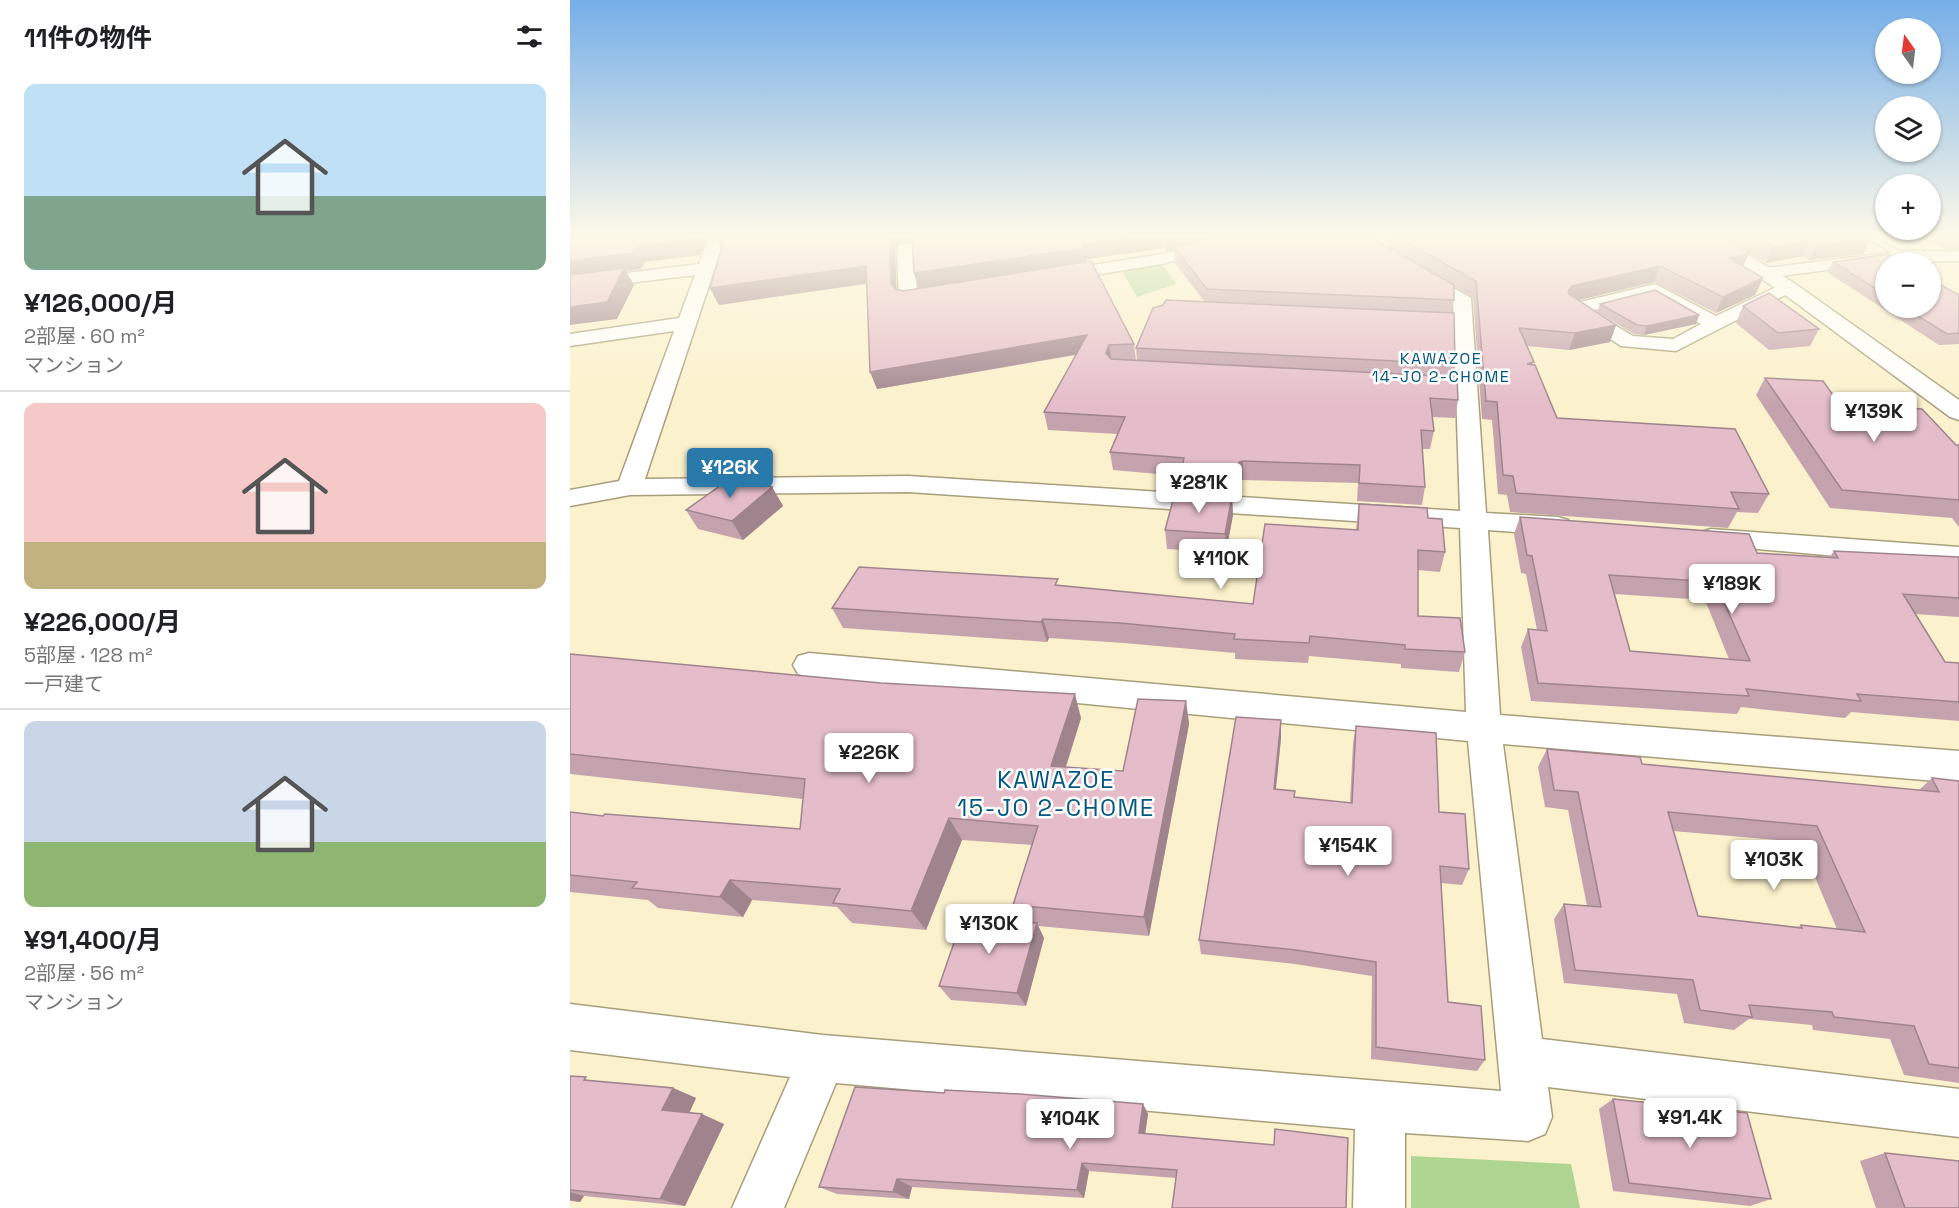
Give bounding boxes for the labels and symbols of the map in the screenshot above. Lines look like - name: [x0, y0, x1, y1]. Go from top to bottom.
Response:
- north arrow: [1875, 18, 1941, 84]
- district label: KAWAZOE 14-JO 2-CHOME: [1372, 348, 1510, 387]
- pin: ¥139K: [1832, 392, 1916, 443]
- pin: ¥126K: [688, 448, 772, 499]
- pin: ¥281K: [1157, 463, 1241, 514]
- pin: ¥110K: [1179, 539, 1263, 590]
- pin: ¥189K: [1690, 564, 1774, 615]
- pin: ¥226K: [827, 733, 911, 784]
- district label: KAWAZOE 15-JO 2-CHOME: [957, 764, 1155, 823]
- pin: ¥154K: [1306, 826, 1390, 877]
- pin: ¥103K: [1732, 840, 1816, 891]
- pin: ¥130K: [947, 904, 1031, 955]
- pin: ¥91.4K: [1641, 1098, 1739, 1149]
- pin: ¥104K: [1028, 1099, 1112, 1150]

